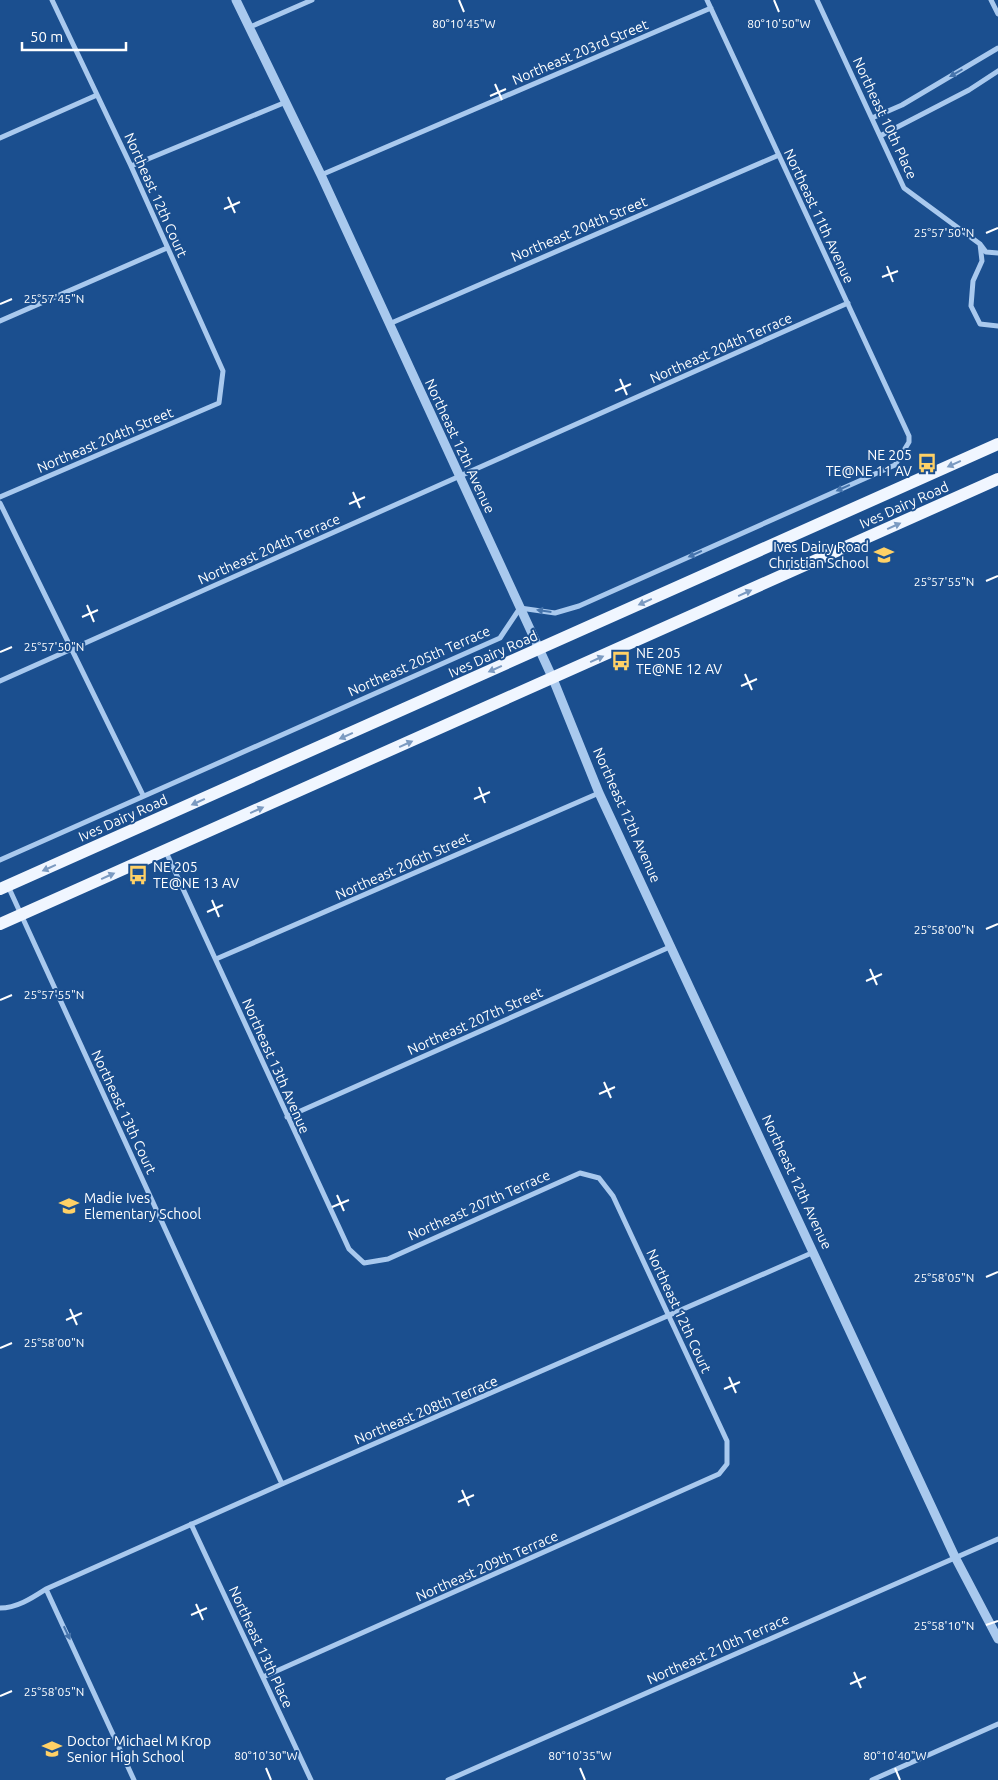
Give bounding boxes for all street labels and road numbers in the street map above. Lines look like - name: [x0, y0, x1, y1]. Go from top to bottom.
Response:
- street label: Northeast 203rd Street: [510, 16, 651, 88]
- street label: Northeast 10th Place: [850, 55, 920, 181]
- street label: Northeast 12th Court: [121, 130, 191, 260]
- street label: Northeast 11th Avenue: [781, 146, 857, 286]
- street label: Northeast 204th Street: [509, 193, 650, 265]
- street label: Northeast 204th Terrace: [647, 309, 795, 387]
- street label: Northeast 12th Avenue: [422, 376, 498, 516]
- street label: Northeast 204th Street: [35, 404, 176, 476]
- street label: Ives Dairy Road: [857, 478, 951, 532]
- street label: Northeast 204th Terrace: [195, 510, 343, 588]
- street label: Northeast 205th Terrace: [345, 622, 493, 700]
- street label: Ives Dairy Road: [446, 627, 540, 681]
- street label: Northeast 12th Avenue: [590, 745, 664, 885]
- street label: Ives Dairy Road: [76, 791, 170, 845]
- street label: Northeast 206th Street: [333, 829, 473, 903]
- street label: Northeast 207th Street: [405, 984, 545, 1058]
- street label: Northeast 13th Avenue: [239, 996, 313, 1136]
- street label: Northeast 13th Court: [88, 1048, 160, 1177]
- street label: Northeast 12th Avenue: [759, 1112, 835, 1252]
- street label: Northeast 207th Terrace: [405, 1166, 553, 1244]
- street label: Northeast 12th Court: [643, 1247, 715, 1376]
- street label: Northeast 208th Terrace: [352, 1373, 500, 1447]
- street label: Northeast 209th Terrace: [413, 1527, 561, 1605]
- street label: Northeast 13th Place: [226, 1584, 296, 1710]
- street label: Northeast 210th Terrace: [644, 1610, 792, 1688]

